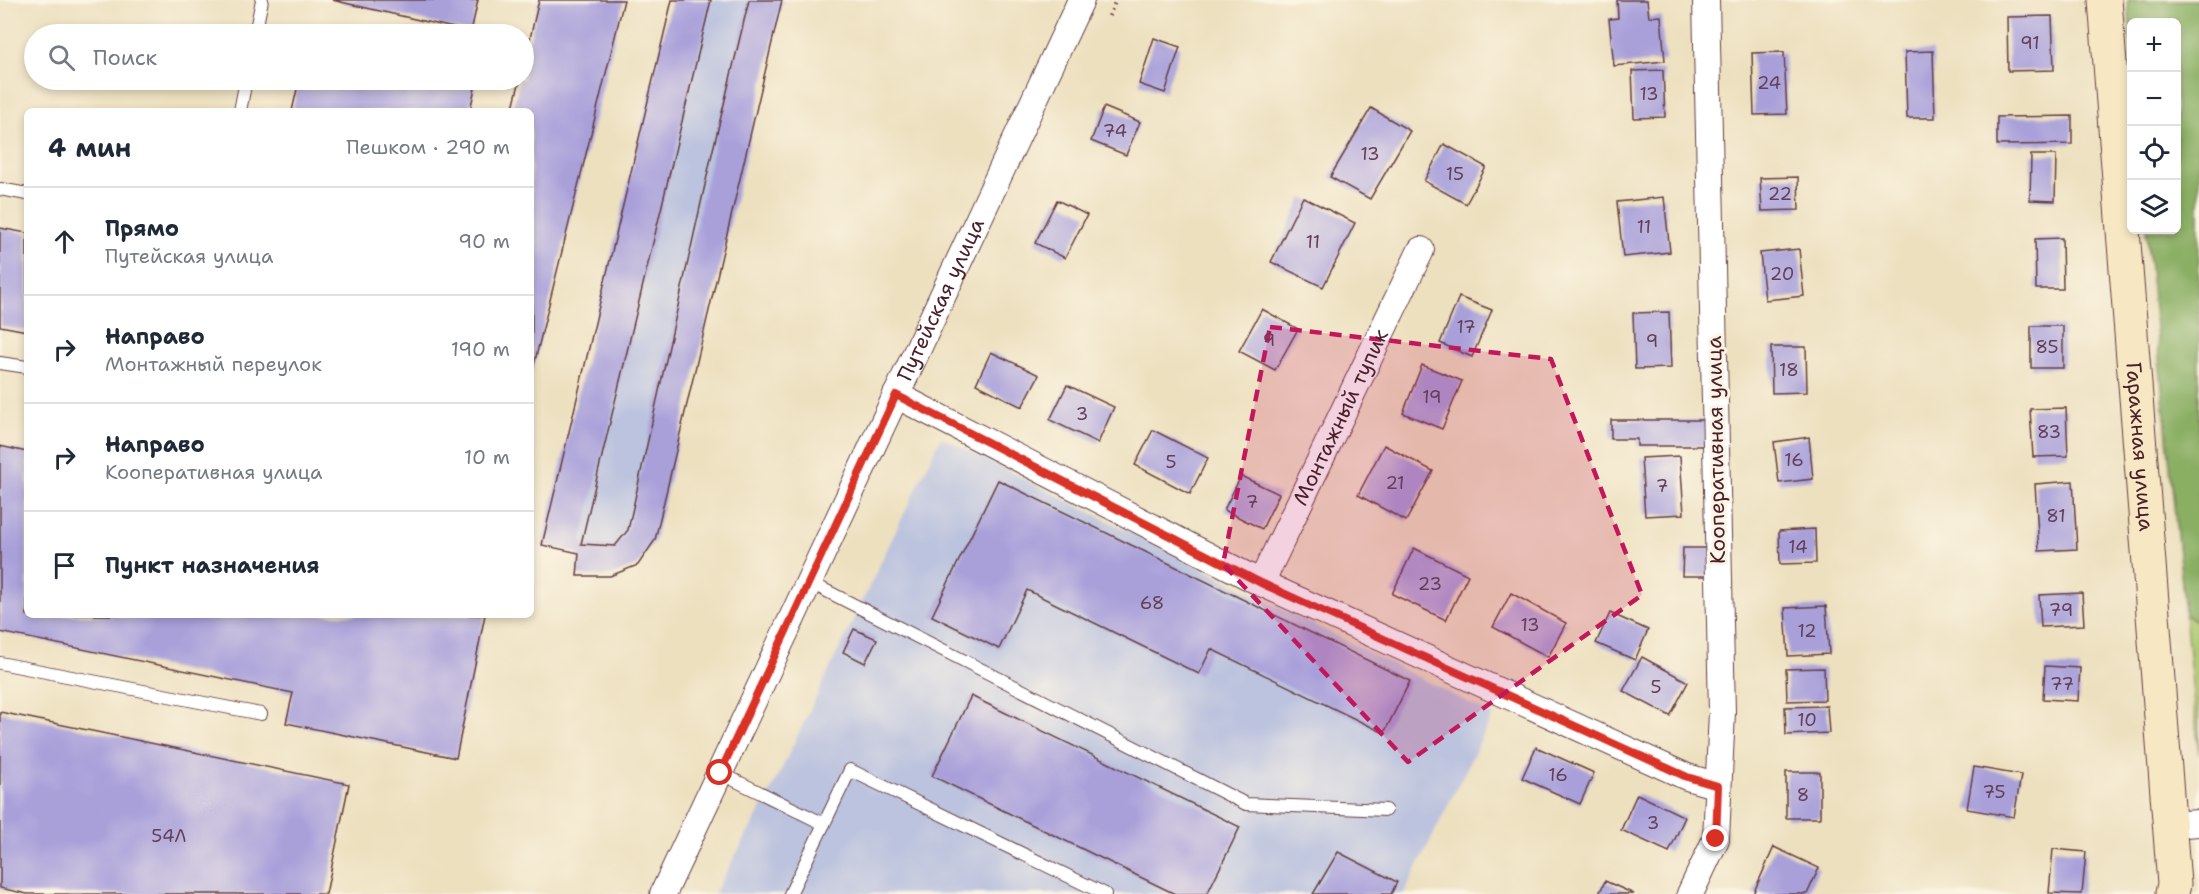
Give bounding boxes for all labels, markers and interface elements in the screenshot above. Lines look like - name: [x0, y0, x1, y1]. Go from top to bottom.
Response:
- map controls: [2127, 18, 2181, 234]
- button: +: [2127, 18, 2181, 72]
- search box: [24, 24, 534, 90]
- house number: 91: [2020, 31, 2040, 55]
- icon: search: [45, 41, 78, 74]
- text: Поиск: [93, 43, 157, 72]
- house number: 24: [1757, 71, 1781, 95]
- button: −: [2127, 72, 2181, 126]
- house number: 13: [1639, 82, 1659, 106]
- house number: 74: [1103, 119, 1127, 143]
- button: locate: [2127, 126, 2181, 180]
- text: 4 мин: [48, 130, 131, 165]
- text: Пешком · 290 m: [346, 134, 510, 160]
- house number: 13: [1360, 142, 1380, 166]
- house number: 15: [1446, 162, 1464, 186]
- button: layers: [2127, 180, 2181, 234]
- house number: 22: [1768, 182, 1792, 206]
- text: Прямо: [105, 214, 179, 243]
- street label: Путейская улица: [891, 214, 991, 386]
- house number: 11: [1637, 215, 1651, 239]
- icon: ahead: [48, 225, 81, 258]
- text: 90 m: [458, 228, 510, 254]
- house number: 11: [1306, 230, 1320, 254]
- text: Путейская улица: [105, 243, 273, 269]
- house number: 20: [1770, 262, 1794, 286]
- house number: 17: [1456, 315, 1476, 339]
- text: Направо: [105, 322, 205, 351]
- street label: Монтажный тупик: [1286, 324, 1395, 510]
- house number: 9: [1263, 328, 1275, 352]
- house number: 9: [1646, 329, 1658, 353]
- icon: right: [48, 333, 81, 366]
- house number: 85: [2035, 335, 2059, 359]
- text: 190 m: [451, 336, 510, 362]
- street label: Кооперативная улица: [1700, 336, 1732, 564]
- text: Монтажный переулок: [105, 351, 322, 377]
- house number: 18: [1779, 358, 1799, 382]
- street label: Гаражная улица: [2119, 361, 2160, 532]
- house number: 19: [1422, 385, 1442, 409]
- house number: 3: [1076, 402, 1088, 426]
- house number: 83: [2037, 420, 2061, 444]
- text: Направо: [105, 430, 205, 459]
- icon: right: [48, 441, 81, 474]
- text: 10 m: [464, 444, 510, 470]
- house number: 16: [1784, 448, 1804, 472]
- house number: 5: [1165, 450, 1177, 474]
- text: Кооперативная улица: [105, 459, 323, 485]
- house number: 21: [1385, 471, 1405, 495]
- house number: 7: [1656, 474, 1668, 498]
- house number: 7: [1246, 490, 1258, 514]
- house number: 81: [2046, 504, 2066, 528]
- house number: 14: [1788, 535, 1808, 559]
- icon: arrive: [48, 549, 81, 582]
- text: Пункт назначения: [105, 551, 319, 580]
- house number: 23: [1418, 572, 1442, 596]
- house number: 68: [1140, 591, 1164, 615]
- house number: 79: [2049, 598, 2073, 622]
- house number: 13: [1520, 613, 1540, 637]
- house number: 12: [1797, 619, 1817, 643]
- house number: 77: [2050, 672, 2074, 696]
- house number: 5: [1650, 675, 1662, 699]
- house number: 10: [1797, 708, 1817, 732]
- route start: [706, 759, 732, 785]
- house number: 16: [1548, 763, 1568, 787]
- house number: 75: [1983, 780, 2005, 804]
- house number: 8: [1797, 783, 1809, 807]
- house number: 3: [1647, 811, 1659, 835]
- house number: 54Л: [151, 824, 187, 848]
- route end: [1702, 825, 1728, 851]

